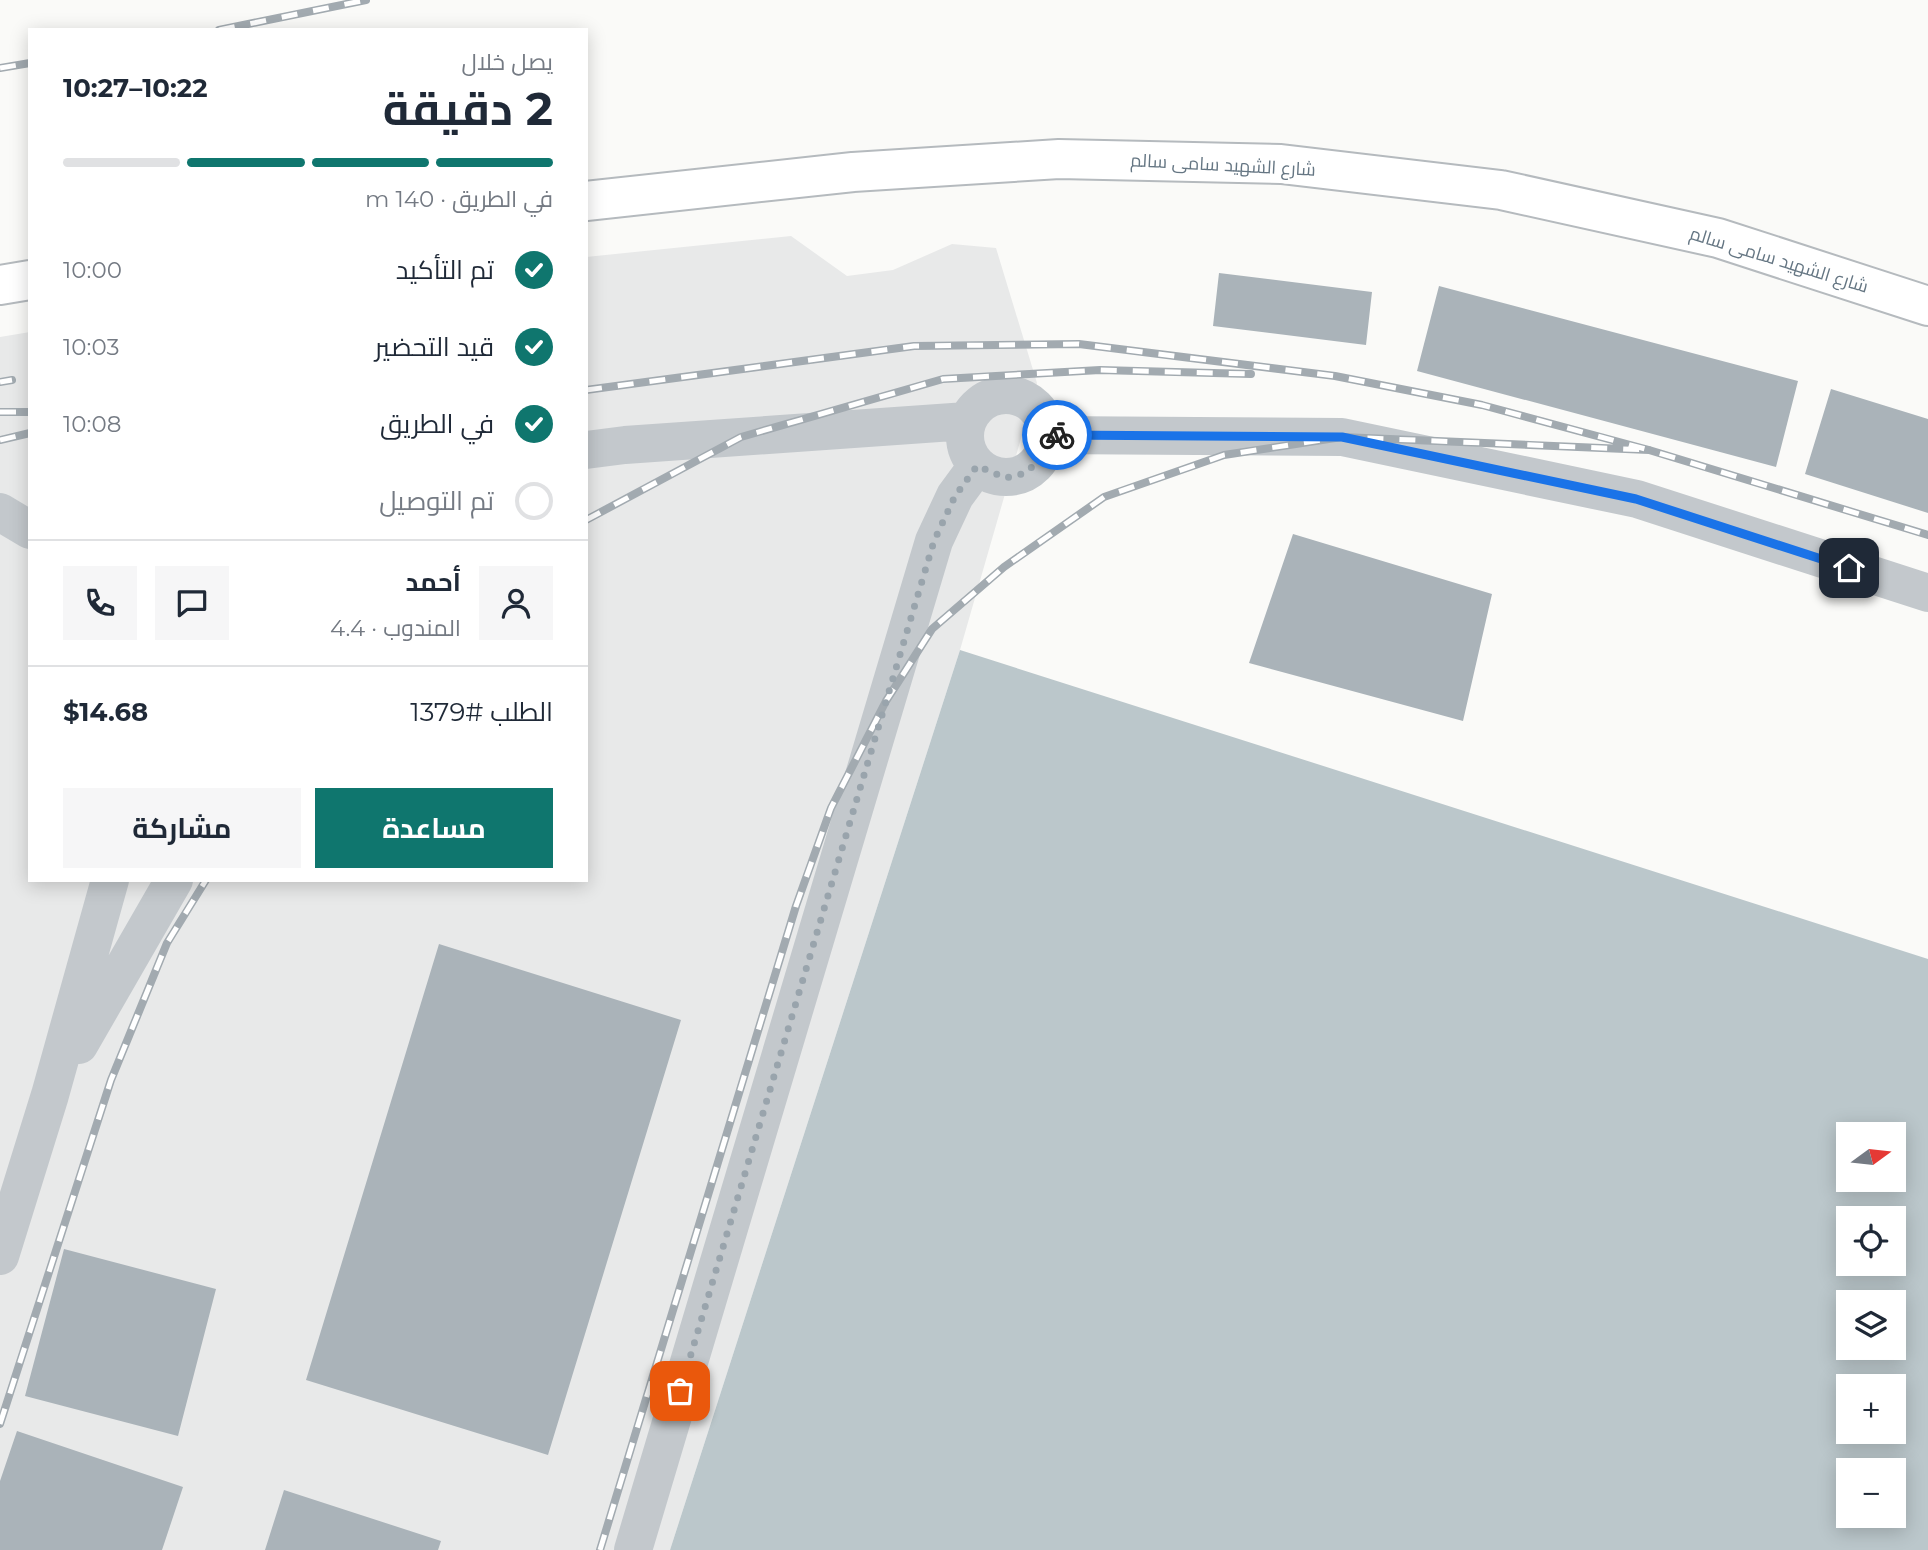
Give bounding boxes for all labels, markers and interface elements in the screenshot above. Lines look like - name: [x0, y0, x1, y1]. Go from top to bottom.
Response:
- text: يصل خلال: [462, 48, 553, 76]
- text: 10:22–10:27: [63, 72, 207, 104]
- text: 2 دقيقة: [383, 80, 553, 137]
- street label: شارع الشهيد سامى سالم: [1130, 149, 1316, 182]
- text: في الطريق · 140 m: [365, 185, 553, 213]
- street label: شارع الشهيد سامى سالم: [1687, 222, 1871, 299]
- icon: check: [515, 251, 553, 289]
- text: تم التأكيد: [396, 254, 494, 286]
- text: 10:00: [63, 256, 122, 284]
- icon: check: [515, 328, 553, 366]
- text: قيد التحضير: [375, 331, 494, 363]
- text: 10:03: [63, 333, 119, 361]
- courier: [1022, 400, 1092, 470]
- icon: check: [515, 405, 553, 443]
- text: في الطريق: [380, 408, 494, 440]
- text: 10:08: [63, 410, 121, 438]
- icon: bike: [1038, 416, 1076, 454]
- text: تم التوصيل: [379, 485, 494, 517]
- pin: [1819, 538, 1879, 598]
- icon: home: [1830, 549, 1868, 587]
- button: phone: [63, 566, 137, 640]
- button: chat: [155, 566, 229, 640]
- text: أحمد: [405, 566, 461, 598]
- button: person: [479, 566, 553, 640]
- text: المندوب · 4.4: [330, 614, 461, 642]
- text: $14.68: [63, 696, 148, 728]
- text: الطلب #1379: [410, 696, 553, 728]
- button: مشاركة: [63, 788, 301, 868]
- button: مساعدة: [315, 788, 553, 868]
- north arrow: [1836, 1122, 1906, 1192]
- map controls: [1836, 1122, 1906, 1528]
- button: locate: [1836, 1206, 1906, 1276]
- button: layers: [1836, 1290, 1906, 1360]
- pin: [650, 1361, 710, 1421]
- icon: bag: [661, 1372, 699, 1410]
- button: +: [1836, 1374, 1906, 1444]
- button: −: [1836, 1458, 1906, 1528]

